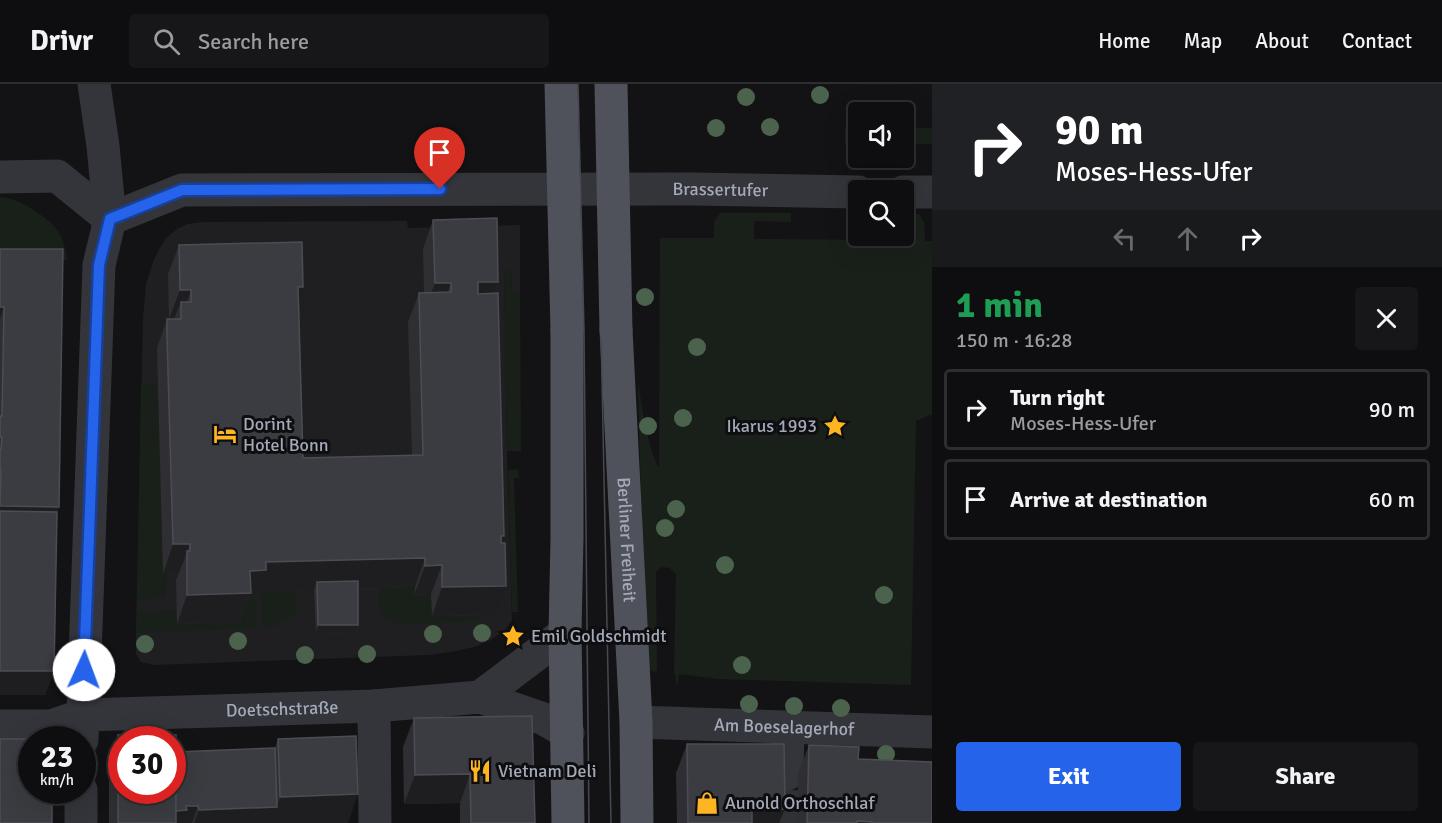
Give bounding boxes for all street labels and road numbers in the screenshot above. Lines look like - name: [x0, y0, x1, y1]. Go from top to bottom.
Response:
- street label: Brassertufer: [672, 178, 769, 201]
- street label: Berliner Freiheit: [613, 477, 641, 603]
- street label: Doetschstraße: [225, 696, 339, 722]
- street label: Am Boeselagerhof: [713, 714, 855, 740]

